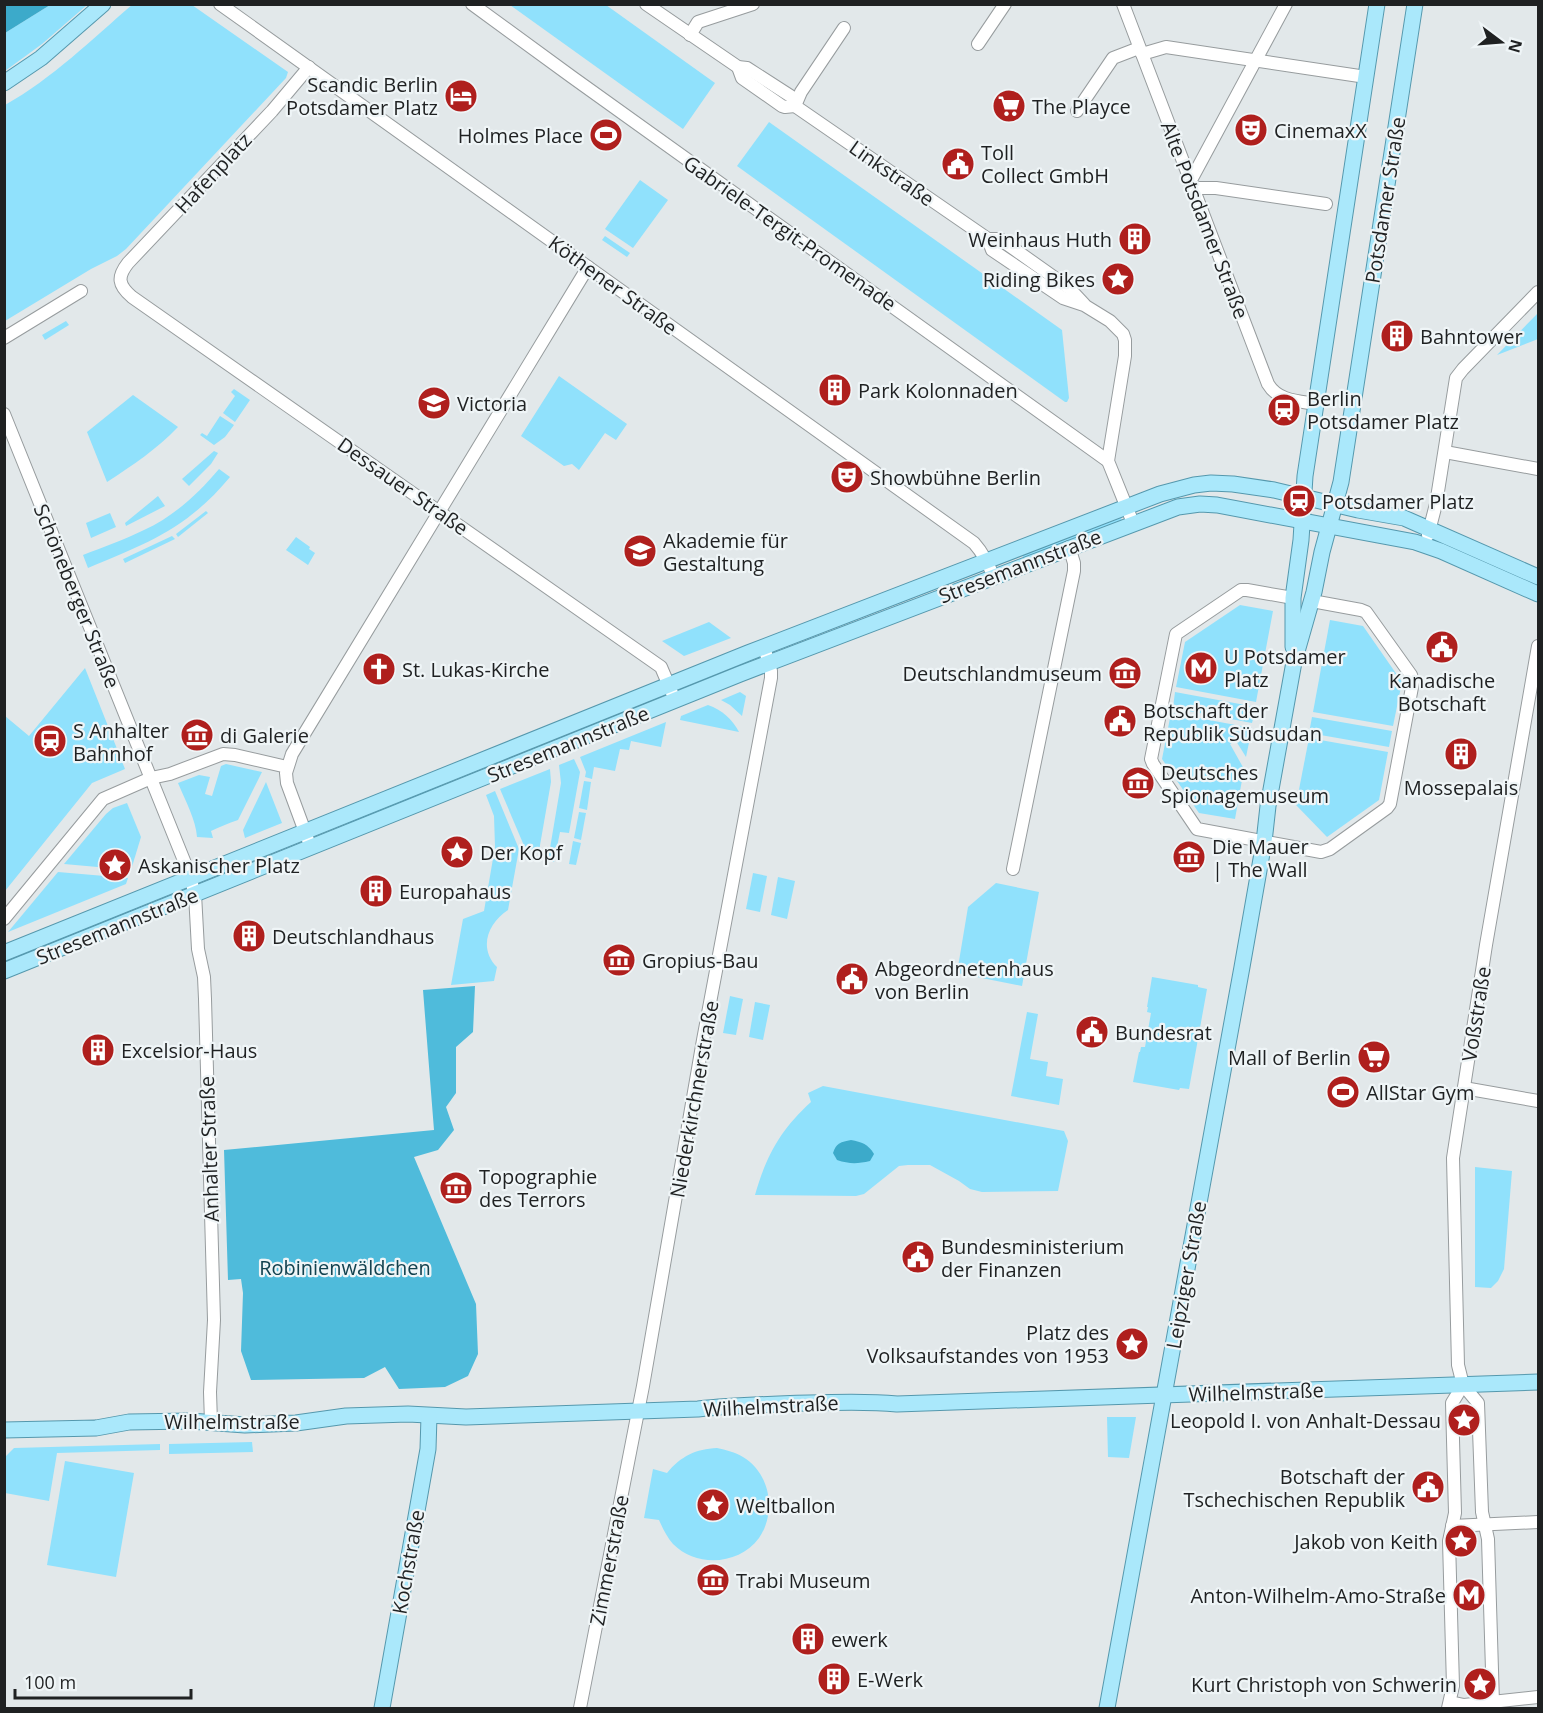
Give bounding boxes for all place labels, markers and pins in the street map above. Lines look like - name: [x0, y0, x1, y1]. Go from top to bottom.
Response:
- place label: Scandic Berlin Potsdamer Platz: [286, 71, 438, 121]
- hotel icon: Scandic Berlin Potsdamer Platz: [443, 78, 479, 114]
- supermarket icon: The Playce: [991, 88, 1027, 124]
- place label: The Playce: [1032, 93, 1131, 120]
- theatre icon: CinemaxX: [1233, 112, 1269, 148]
- sports icon: Holmes Place: [588, 117, 624, 153]
- place label: CinemaxX: [1274, 117, 1367, 144]
- place label: Holmes Place: [458, 122, 583, 149]
- place label: Toll Collect GmbH: [981, 139, 1109, 189]
- public building icon: Toll Collect GmbH: [940, 146, 976, 182]
- building icon: Weinhaus Huth: [1117, 221, 1153, 257]
- place label: Weinhaus Huth: [968, 226, 1112, 253]
- place icon: Riding Bikes: [1100, 261, 1136, 297]
- place label: Riding Bikes: [983, 266, 1095, 293]
- building icon: Bahntower: [1379, 318, 1415, 354]
- place label: Bahntower: [1420, 323, 1523, 350]
- building icon: Park Kolonnaden: [817, 372, 853, 408]
- place label: Park Kolonnaden: [858, 377, 1018, 404]
- school or university icon: Victoria: [416, 385, 452, 421]
- place label: Berlin Potsdamer Platz: [1307, 385, 1459, 435]
- place label: Victoria: [457, 390, 527, 417]
- station icon: Berlin Potsdamer Platz: [1266, 392, 1302, 428]
- theatre icon: Showbühne Berlin: [829, 459, 865, 495]
- place label: Showbühne Berlin: [870, 464, 1041, 491]
- station icon: Potsdamer Platz: [1281, 483, 1317, 519]
- place label: Potsdamer Platz: [1322, 488, 1474, 515]
- place label: Akademie für Gestaltung: [663, 527, 788, 577]
- school or university icon: Akademie für Gestaltung: [622, 533, 658, 569]
- public building icon: Kanadische Botschaft: [1424, 629, 1460, 665]
- place label: U Potsdamer Platz: [1224, 643, 1346, 693]
- metro station icon: U Potsdamer Platz: [1183, 650, 1219, 686]
- church icon: St. Lukas-Kirche: [361, 651, 397, 687]
- museum icon: Deutschlandmuseum: [1107, 655, 1143, 691]
- place label: St. Lukas-Kirche: [402, 656, 549, 683]
- place label: Deutschlandmuseum: [902, 660, 1102, 687]
- place label: Kanadische Botschaft: [1389, 667, 1495, 717]
- place label: Botschaft der Republik Südsudan: [1143, 697, 1322, 747]
- public building icon: Botschaft der Republik Südsudan: [1102, 703, 1138, 739]
- place label: S Anhalter Bahnhof: [73, 717, 169, 767]
- museum icon: di Galerie: [179, 717, 215, 753]
- place label: di Galerie: [220, 722, 309, 749]
- station icon: S Anhalter Bahnhof: [32, 723, 68, 759]
- building icon: Mossepalais: [1443, 736, 1479, 772]
- place label: Deutsches Spionagemuseum: [1161, 759, 1329, 809]
- museum icon: Deutsches Spionagemuseum: [1120, 765, 1156, 801]
- place label: Mossepalais: [1404, 774, 1518, 801]
- place label: Die Mauer | The Wall: [1212, 833, 1309, 883]
- place icon: Der Kopf: [439, 834, 475, 870]
- place label: Der Kopf: [480, 839, 564, 866]
- museum icon: Die Mauer | The Wall: [1171, 839, 1207, 875]
- place icon: Askanischer Platz: [97, 847, 133, 883]
- place label: Askanischer Platz: [138, 852, 300, 879]
- building icon: Europahaus: [358, 873, 394, 909]
- place label: Europahaus: [399, 878, 511, 905]
- building icon: Deutschlandhaus: [231, 918, 267, 954]
- place label: Deutschlandhaus: [272, 923, 434, 950]
- museum icon: Gropius-Bau: [601, 942, 637, 978]
- place label: Gropius-Bau: [642, 947, 759, 974]
- place label: Abgeordnetenhaus von Berlin: [875, 955, 1054, 1005]
- public building icon: Abgeordnetenhaus von Berlin: [834, 961, 870, 997]
- public building icon: Bundesrat: [1074, 1014, 1110, 1050]
- place label: Bundesrat: [1115, 1019, 1212, 1046]
- building icon: Excelsior-Haus: [80, 1032, 116, 1068]
- place label: Excelsior-Haus: [121, 1037, 257, 1064]
- supermarket icon: Mall of Berlin: [1356, 1039, 1392, 1075]
- place label: Mall of Berlin: [1228, 1044, 1351, 1071]
- sports icon: AllStar Gym: [1325, 1074, 1361, 1110]
- place label: AllStar Gym: [1366, 1079, 1474, 1106]
- place label: Topographie des Terrors: [479, 1163, 597, 1213]
- museum icon: Topographie des Terrors: [438, 1170, 474, 1206]
- place label: Bundesministerium der Finanzen: [941, 1233, 1124, 1283]
- public building icon: Bundesministerium der Finanzen: [900, 1239, 936, 1275]
- place label: Platz des Volksaufstandes von 1953: [866, 1319, 1109, 1369]
- place icon: Platz des Volksaufstandes von 1953: [1114, 1326, 1150, 1362]
- place icon: Leopold I. von Anhalt-Dessau: [1446, 1402, 1482, 1438]
- place label: Leopold I. von Anhalt-Dessau: [1170, 1407, 1441, 1434]
- place label: Botschaft der Tschechischen Republik: [1183, 1463, 1405, 1513]
- public building icon: Botschaft der Tschechischen Republik: [1410, 1469, 1446, 1505]
- place icon: Weltballon: [695, 1487, 731, 1523]
- place label: Weltballon: [736, 1492, 836, 1519]
- place icon: Jakob von Keith: [1443, 1523, 1479, 1559]
- place label: Jakob von Keith: [1292, 1528, 1438, 1555]
- museum icon: Trabi Museum: [695, 1562, 731, 1598]
- place label: Trabi Museum: [736, 1567, 871, 1594]
- metro station icon: Anton-Wilhelm-Amo-Straße: [1451, 1577, 1487, 1613]
- place label: Anton-Wilhelm-Amo-Straße: [1190, 1582, 1446, 1609]
- building icon: ewerk: [790, 1621, 826, 1657]
- place label: ewerk: [831, 1626, 888, 1653]
- building icon: E-Werk: [816, 1661, 852, 1697]
- place label: E-Werk: [857, 1666, 923, 1693]
- place icon: Kurt Christoph von Schwerin: [1462, 1666, 1498, 1702]
- place label: Kurt Christoph von Schwerin: [1191, 1671, 1457, 1698]

